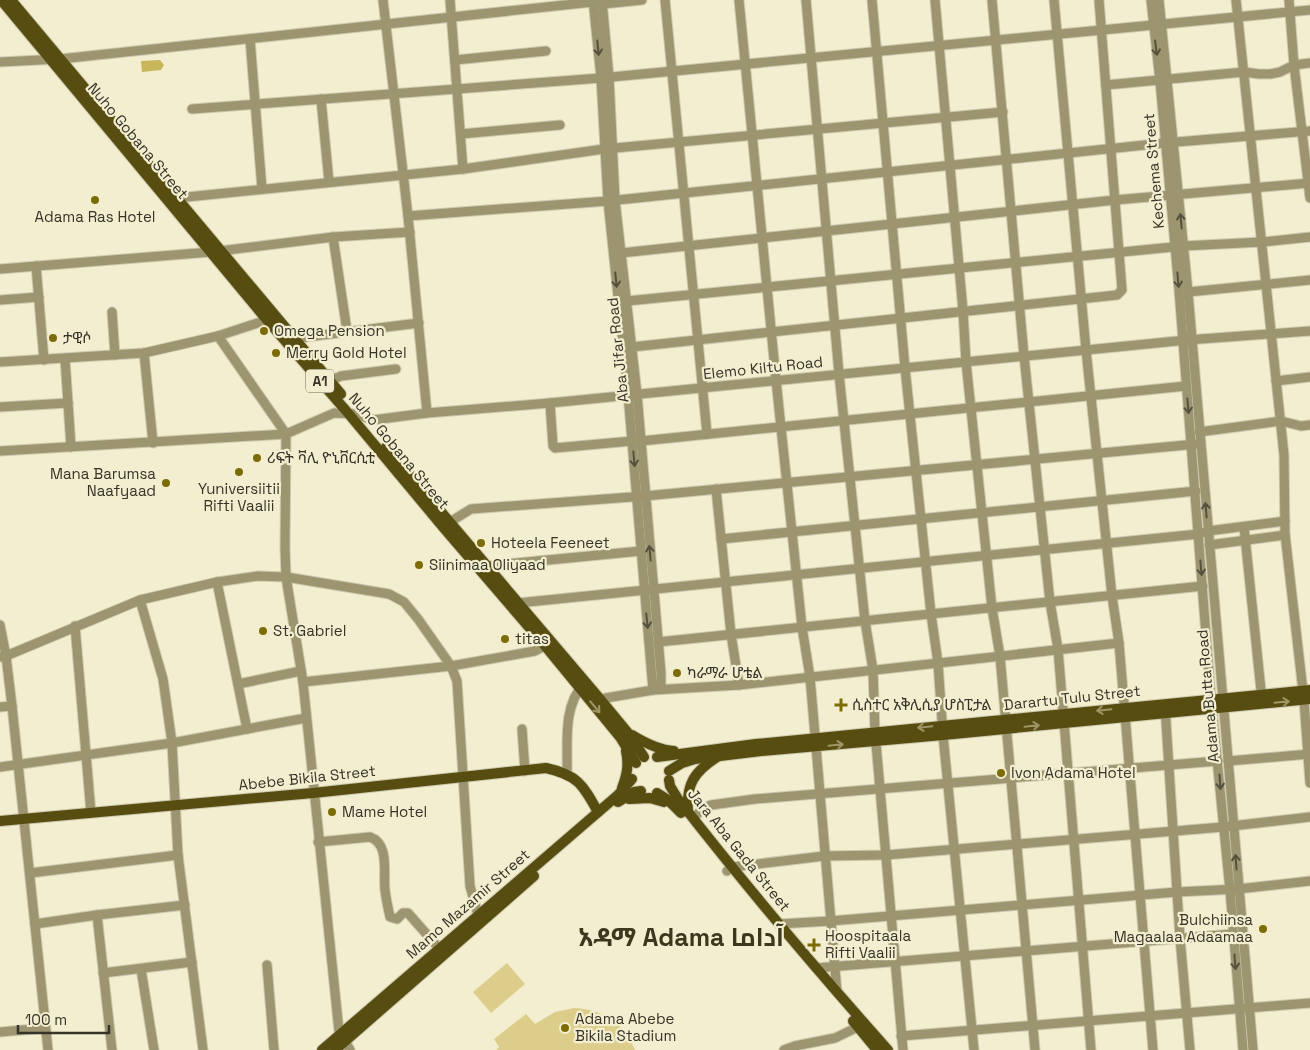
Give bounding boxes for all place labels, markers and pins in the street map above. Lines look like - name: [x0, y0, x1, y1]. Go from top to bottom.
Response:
- marker: Adama Ras Hotel: [89, 194, 101, 206]
- place label: Adama Ras Hotel: [35, 207, 155, 226]
- place label: Omega Pension: [274, 321, 385, 340]
- marker: Omega Pension: [258, 325, 270, 337]
- place label: ታዊሶ: [63, 328, 92, 347]
- marker: ታዊሶ: [47, 332, 59, 344]
- place label: Merry Gold Hotel: [286, 343, 407, 362]
- marker: Merry Gold Hotel: [270, 347, 282, 359]
- place label: ሪፍት ቫሊ ዮኒቨርሲቲ: [267, 448, 375, 467]
- marker: ሪፍት ቫሊ ዮኒቨርሲቲ: [251, 452, 263, 464]
- place label: Mana Barumsa Naafyaad: [50, 464, 156, 500]
- marker: Yuniversiitii Rifti Vaalii: [233, 466, 245, 478]
- marker: Mana Barumsa Naafyaad: [160, 477, 172, 489]
- place label: Yuniversiitii Rifti Vaalii: [198, 479, 280, 515]
- place label: Hoteela Feeneet: [491, 533, 610, 552]
- marker: Hoteela Feeneet: [475, 537, 487, 549]
- place label: Siinimaa Oliyaad: [429, 555, 546, 574]
- marker: Siinimaa Oliyaad: [413, 559, 425, 571]
- place label: St. Gabriel: [273, 621, 346, 640]
- marker: St. Gabriel: [257, 625, 269, 637]
- place label: titas: [515, 629, 549, 648]
- marker: titas: [499, 633, 511, 645]
- place label: ካራማራ ሆቴል: [687, 663, 763, 682]
- marker: ካራማራ ሆቴል: [671, 667, 683, 679]
- place label: ሲስተር አቅሊሲያ ሆስፒታል: [852, 695, 991, 714]
- marker: ሲስተር አቅሊሲያ ሆስፒታል: [834, 698, 848, 712]
- place label: Ivon Adama Hotel: [1011, 763, 1136, 782]
- marker: Ivon Adama Hotel: [995, 767, 1007, 779]
- place label: Mame Hotel: [342, 802, 427, 821]
- marker: Mame Hotel: [326, 806, 338, 818]
- place label: Bulchiinsa Magaalaa Adaamaa: [1114, 910, 1253, 946]
- marker: Bulchiinsa Magaalaa Adaamaa: [1257, 923, 1269, 935]
- place label: Hoospitaala Rifti Vaalii: [825, 926, 911, 962]
- marker: Hoospitaala Rifti Vaalii: [807, 938, 821, 952]
- place label: Adama Abebe Bikila Stadium: [575, 1009, 676, 1045]
- marker: Adama Abebe Bikila Stadium: [559, 1022, 571, 1034]

